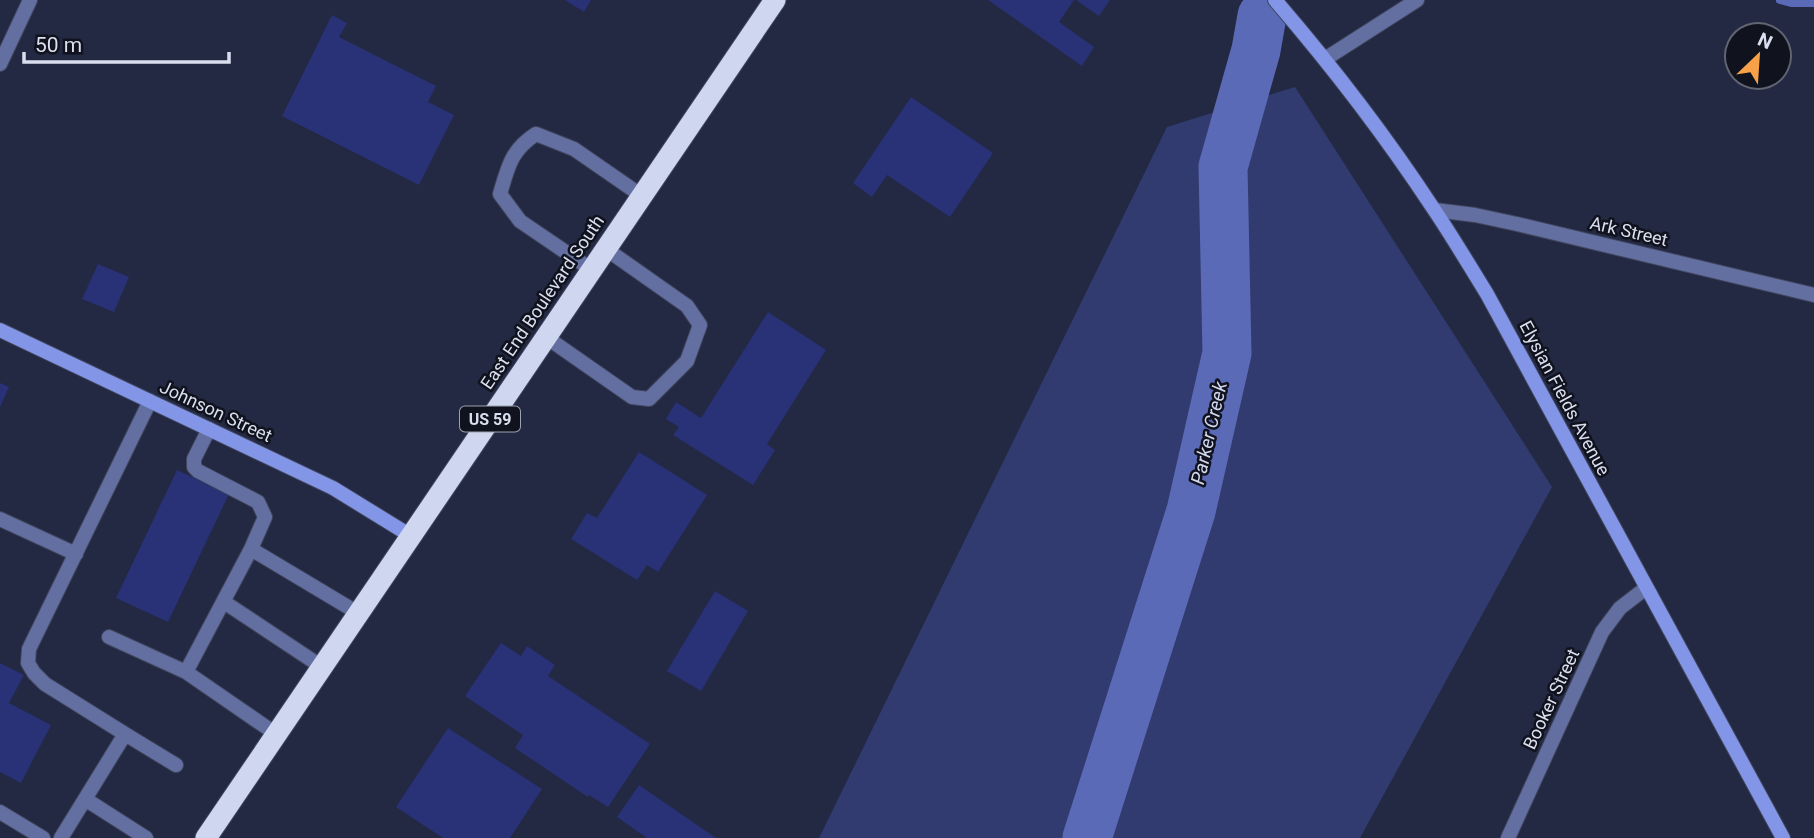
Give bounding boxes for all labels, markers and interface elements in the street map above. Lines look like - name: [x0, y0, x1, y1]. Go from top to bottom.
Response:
- scale bar: [24, 21, 229, 65]
- north arrow: [1723, 21, 1793, 91]
- text: N: [1754, 28, 1776, 54]
- text: 50 m: [35, 33, 82, 57]
- street label: East End Boulevard South: [476, 211, 608, 393]
- street label: Ark Street: [1588, 212, 1670, 250]
- street label: Elysian Fields Avenue: [1515, 317, 1615, 479]
- street label: Johnson Street: [157, 376, 276, 446]
- water label: Parker Creek: [1186, 379, 1232, 487]
- road number: US 59: [460, 406, 520, 432]
- street label: Booker Street: [1519, 645, 1583, 753]

